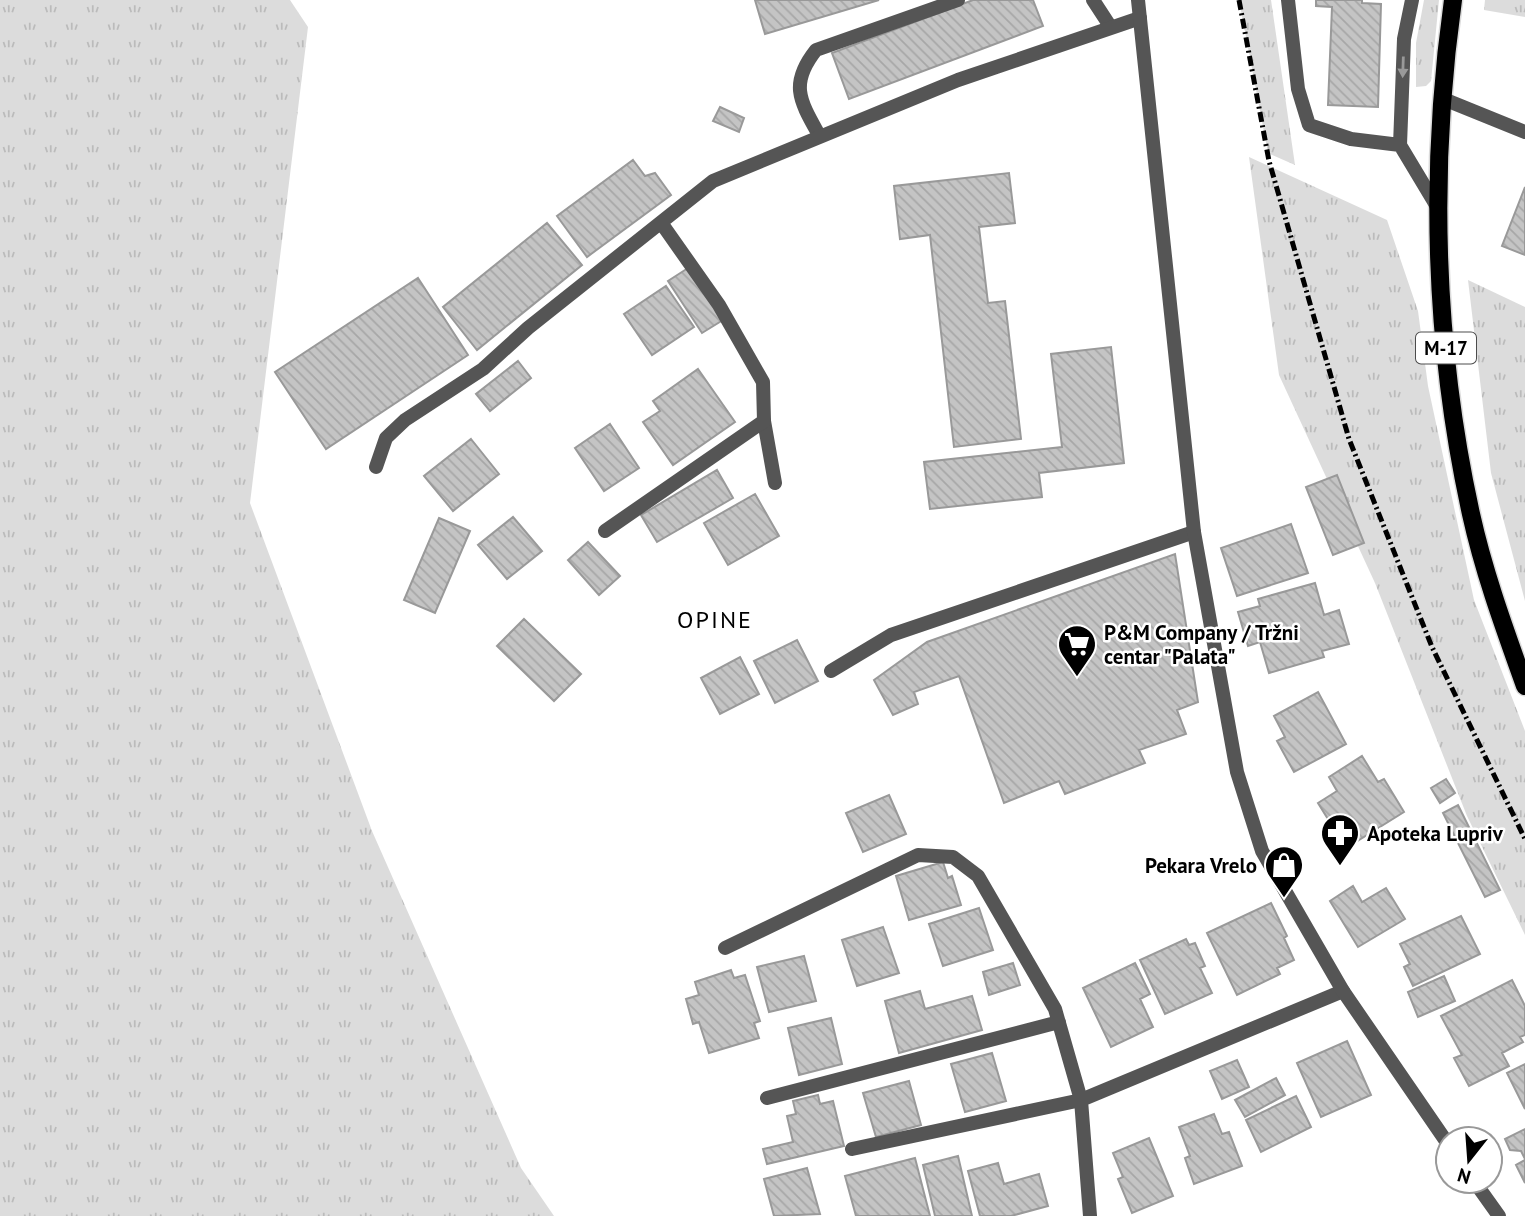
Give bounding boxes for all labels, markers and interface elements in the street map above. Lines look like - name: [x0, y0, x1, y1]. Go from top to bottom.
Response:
- one-way arrow: [1397, 57, 1408, 79]
- road number: M-17: [1416, 332, 1476, 364]
- district label: OPINE: [677, 604, 753, 635]
- place label: P&M Company / Tržni centar "Palata": [1104, 619, 1299, 670]
- supermarket icon: P&M Company / Tržni centar "Palata": [1056, 623, 1098, 678]
- pharmacy icon: Apoteka Lupriv: [1319, 812, 1361, 867]
- place label: Apoteka Lupriv: [1367, 820, 1504, 847]
- shop icon: Pekara Vrelo: [1263, 844, 1305, 899]
- place label: Pekara Vrelo: [1145, 852, 1257, 879]
- north arrow: [1434, 1125, 1504, 1195]
- text: N: [1455, 1163, 1474, 1190]

